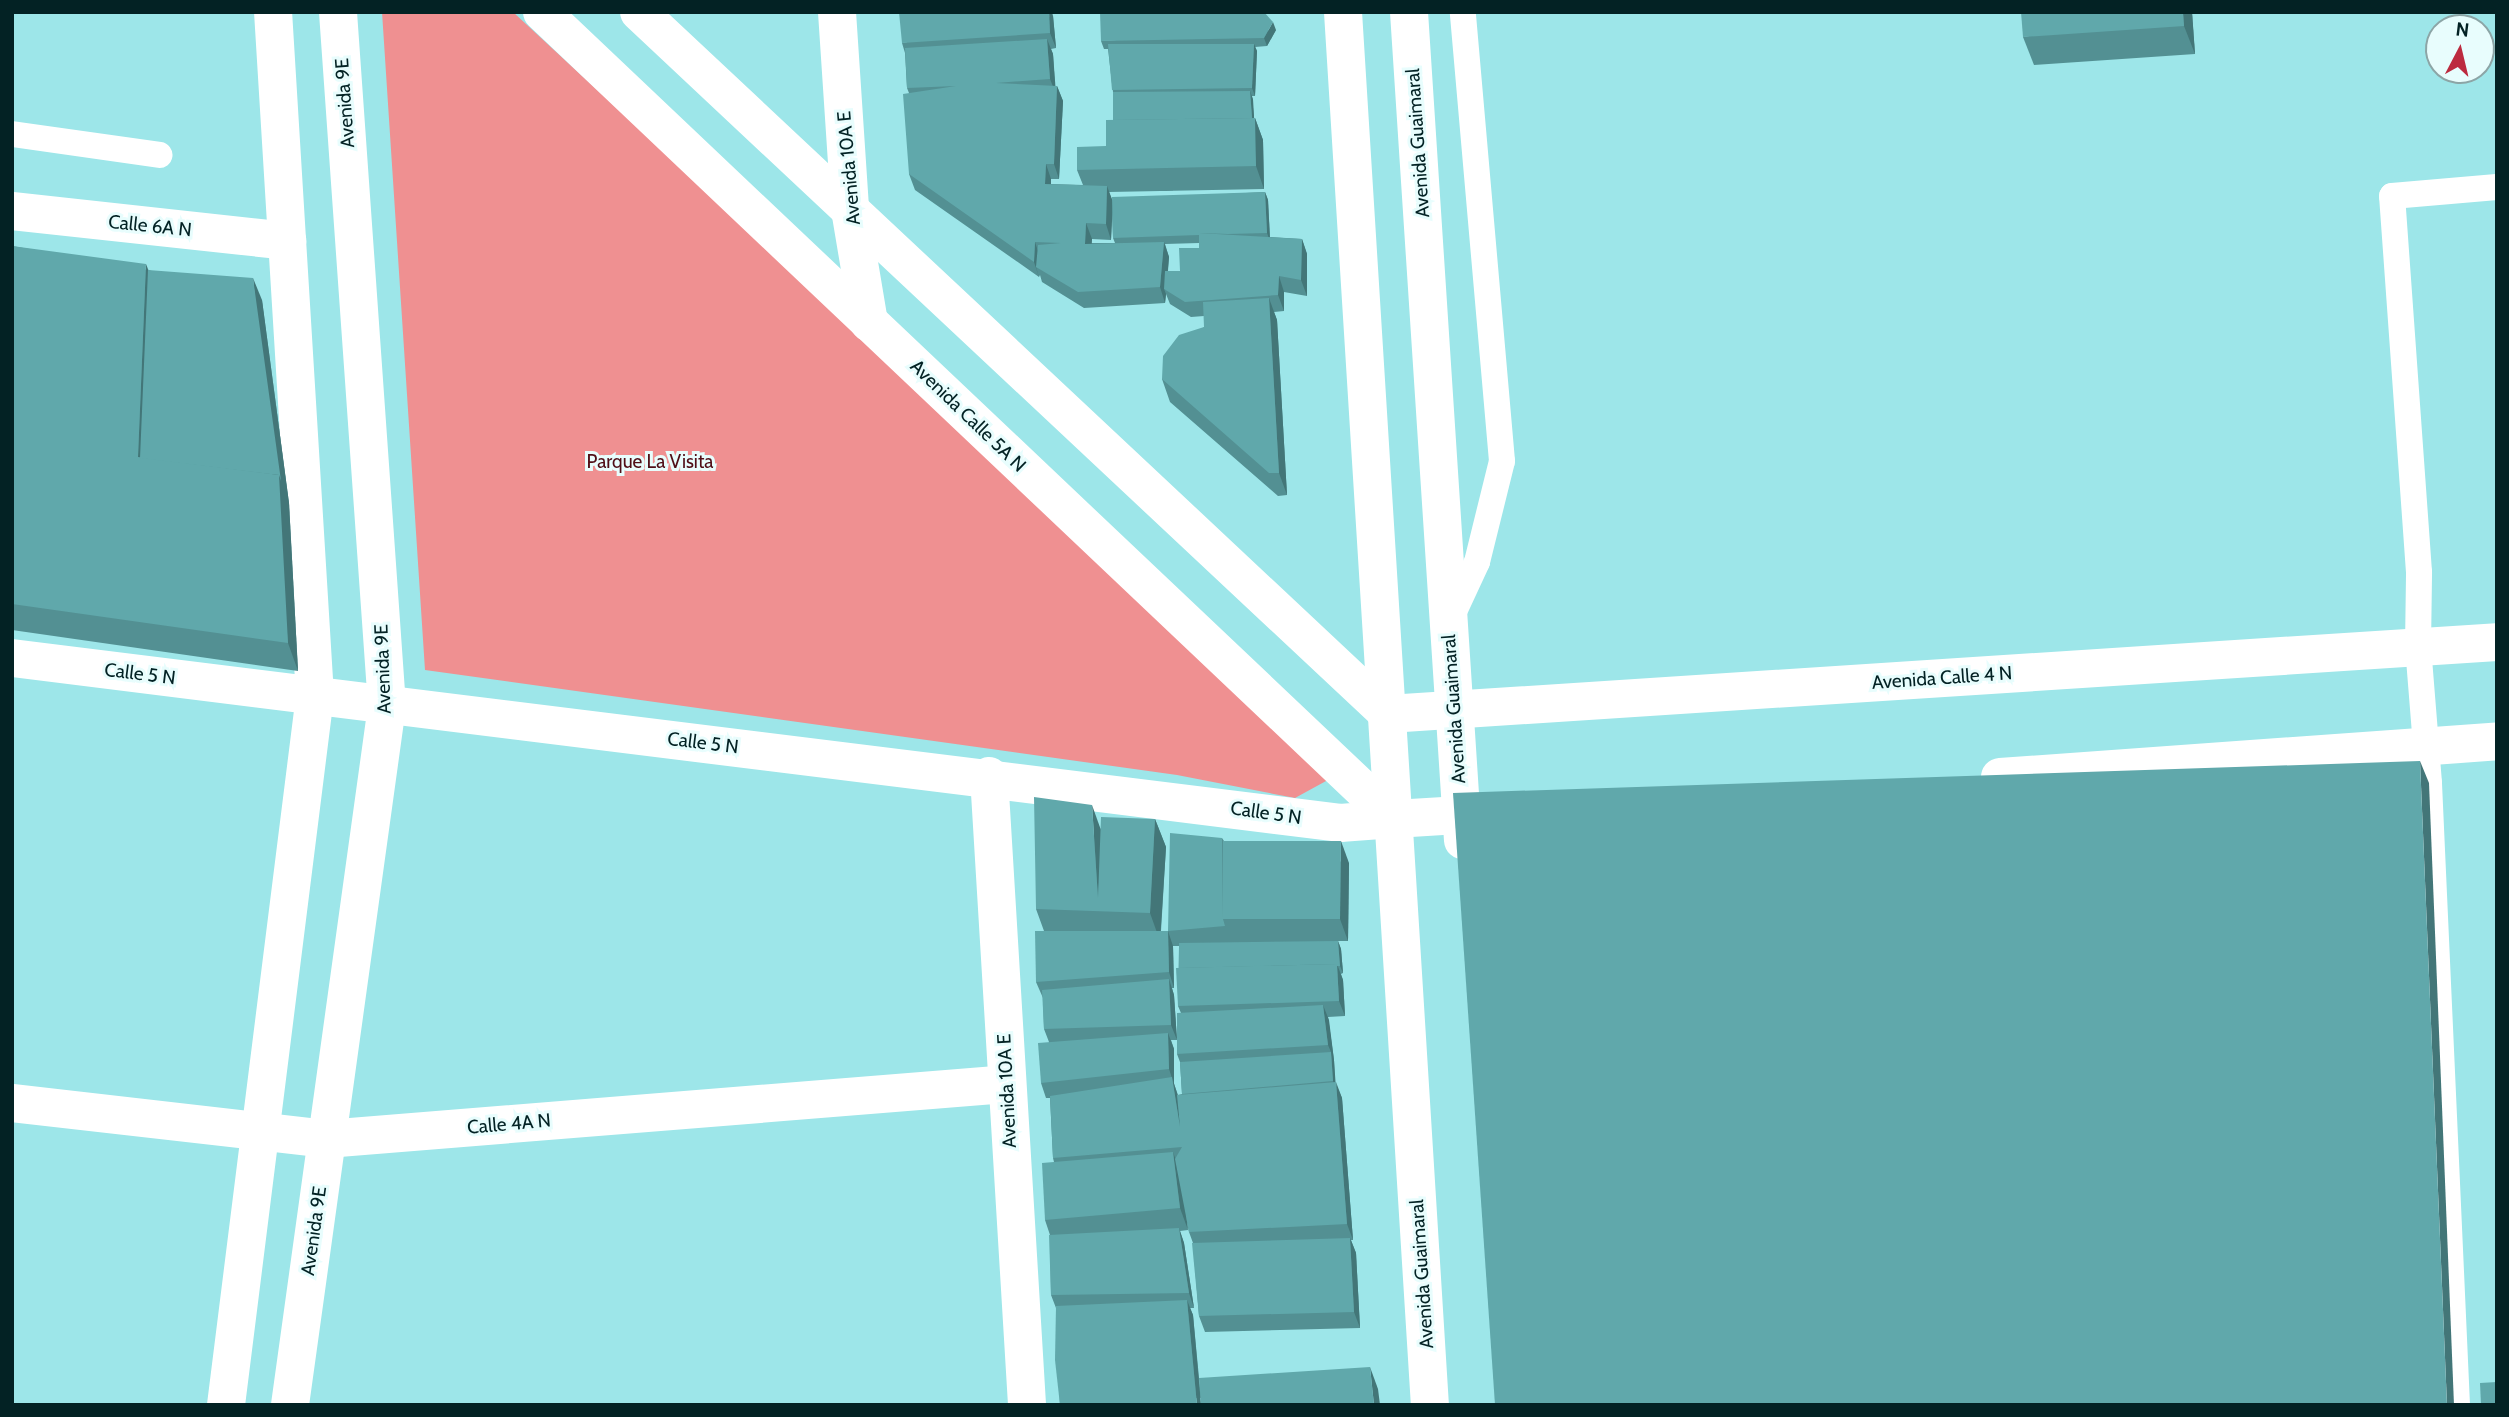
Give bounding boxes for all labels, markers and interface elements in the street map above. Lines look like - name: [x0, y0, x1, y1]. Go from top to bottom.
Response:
- north arrow: [2425, 14, 2495, 84]
- text: N: [2454, 17, 2470, 42]
- street label: Avenida 9E: [330, 57, 360, 149]
- street label: Avenida Guaimaral: [1401, 68, 1435, 218]
- street label: Avenida 10A E: [833, 110, 865, 226]
- street label: Calle 6A N: [107, 210, 193, 242]
- street label: Avenida Calle 5A N: [905, 355, 1031, 477]
- park label: Parque La Visita: [587, 451, 713, 473]
- street label: Avenida 9E: [370, 624, 396, 714]
- street label: Avenida Guaimaral: [1437, 634, 1471, 784]
- street label: Calle 5 N: [103, 658, 177, 690]
- street label: Avenida Calle 4 N: [1871, 662, 2013, 694]
- street label: Calle 5 N: [666, 727, 740, 759]
- street label: Calle 5 N: [1229, 797, 1303, 829]
- street label: Avenida 10A E: [993, 1033, 1021, 1149]
- street label: Calle 4A N: [466, 1109, 552, 1139]
- street label: Avenida 9E: [296, 1185, 332, 1277]
- street label: Avenida Guaimaral: [1405, 1199, 1439, 1349]

